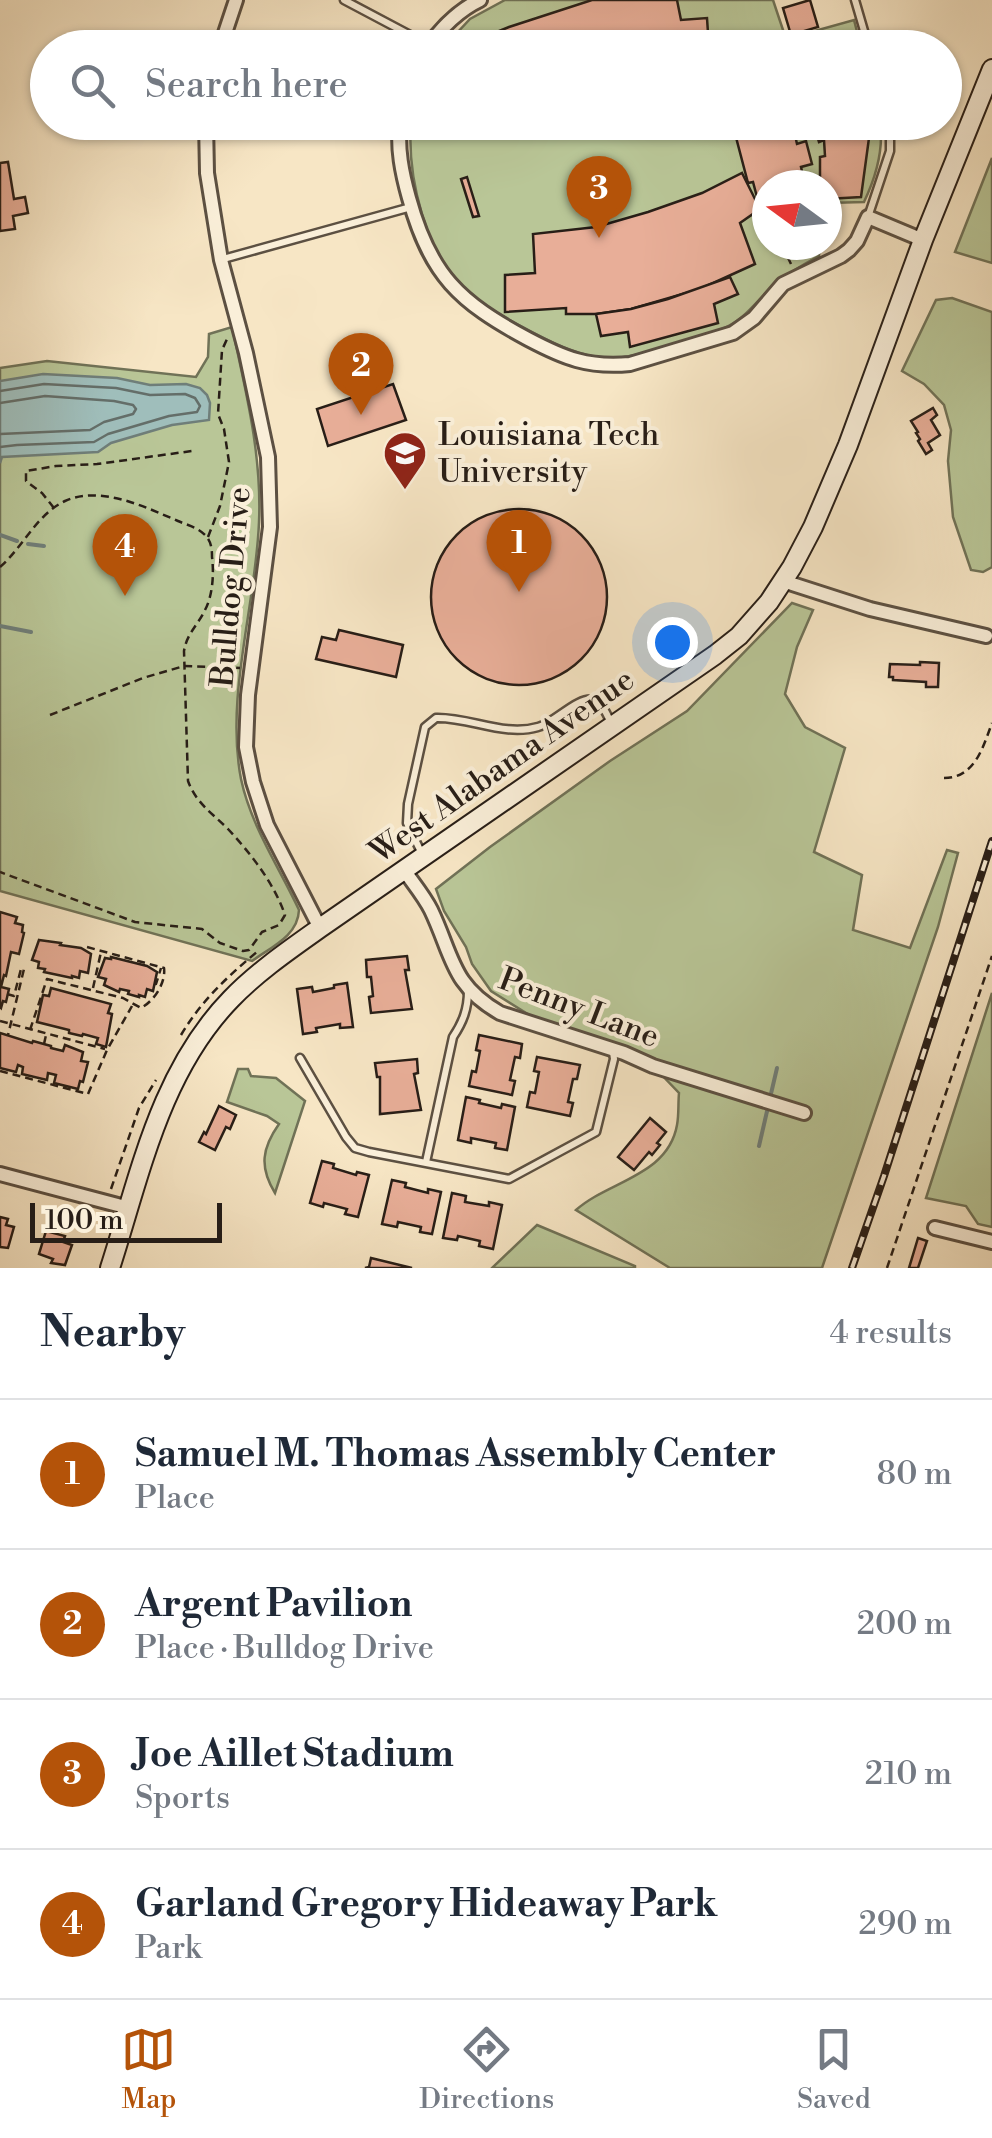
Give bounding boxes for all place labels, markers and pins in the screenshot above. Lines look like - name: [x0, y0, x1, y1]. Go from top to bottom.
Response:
- pin: 3: [566, 156, 632, 238]
- pin: 2: [328, 332, 394, 415]
- place label: Louisiana Tech University: [438, 415, 659, 492]
- school or university icon: Louisiana Tech University: [382, 430, 428, 491]
- pin: 1: [486, 510, 552, 592]
- pin: 4: [92, 514, 158, 596]

